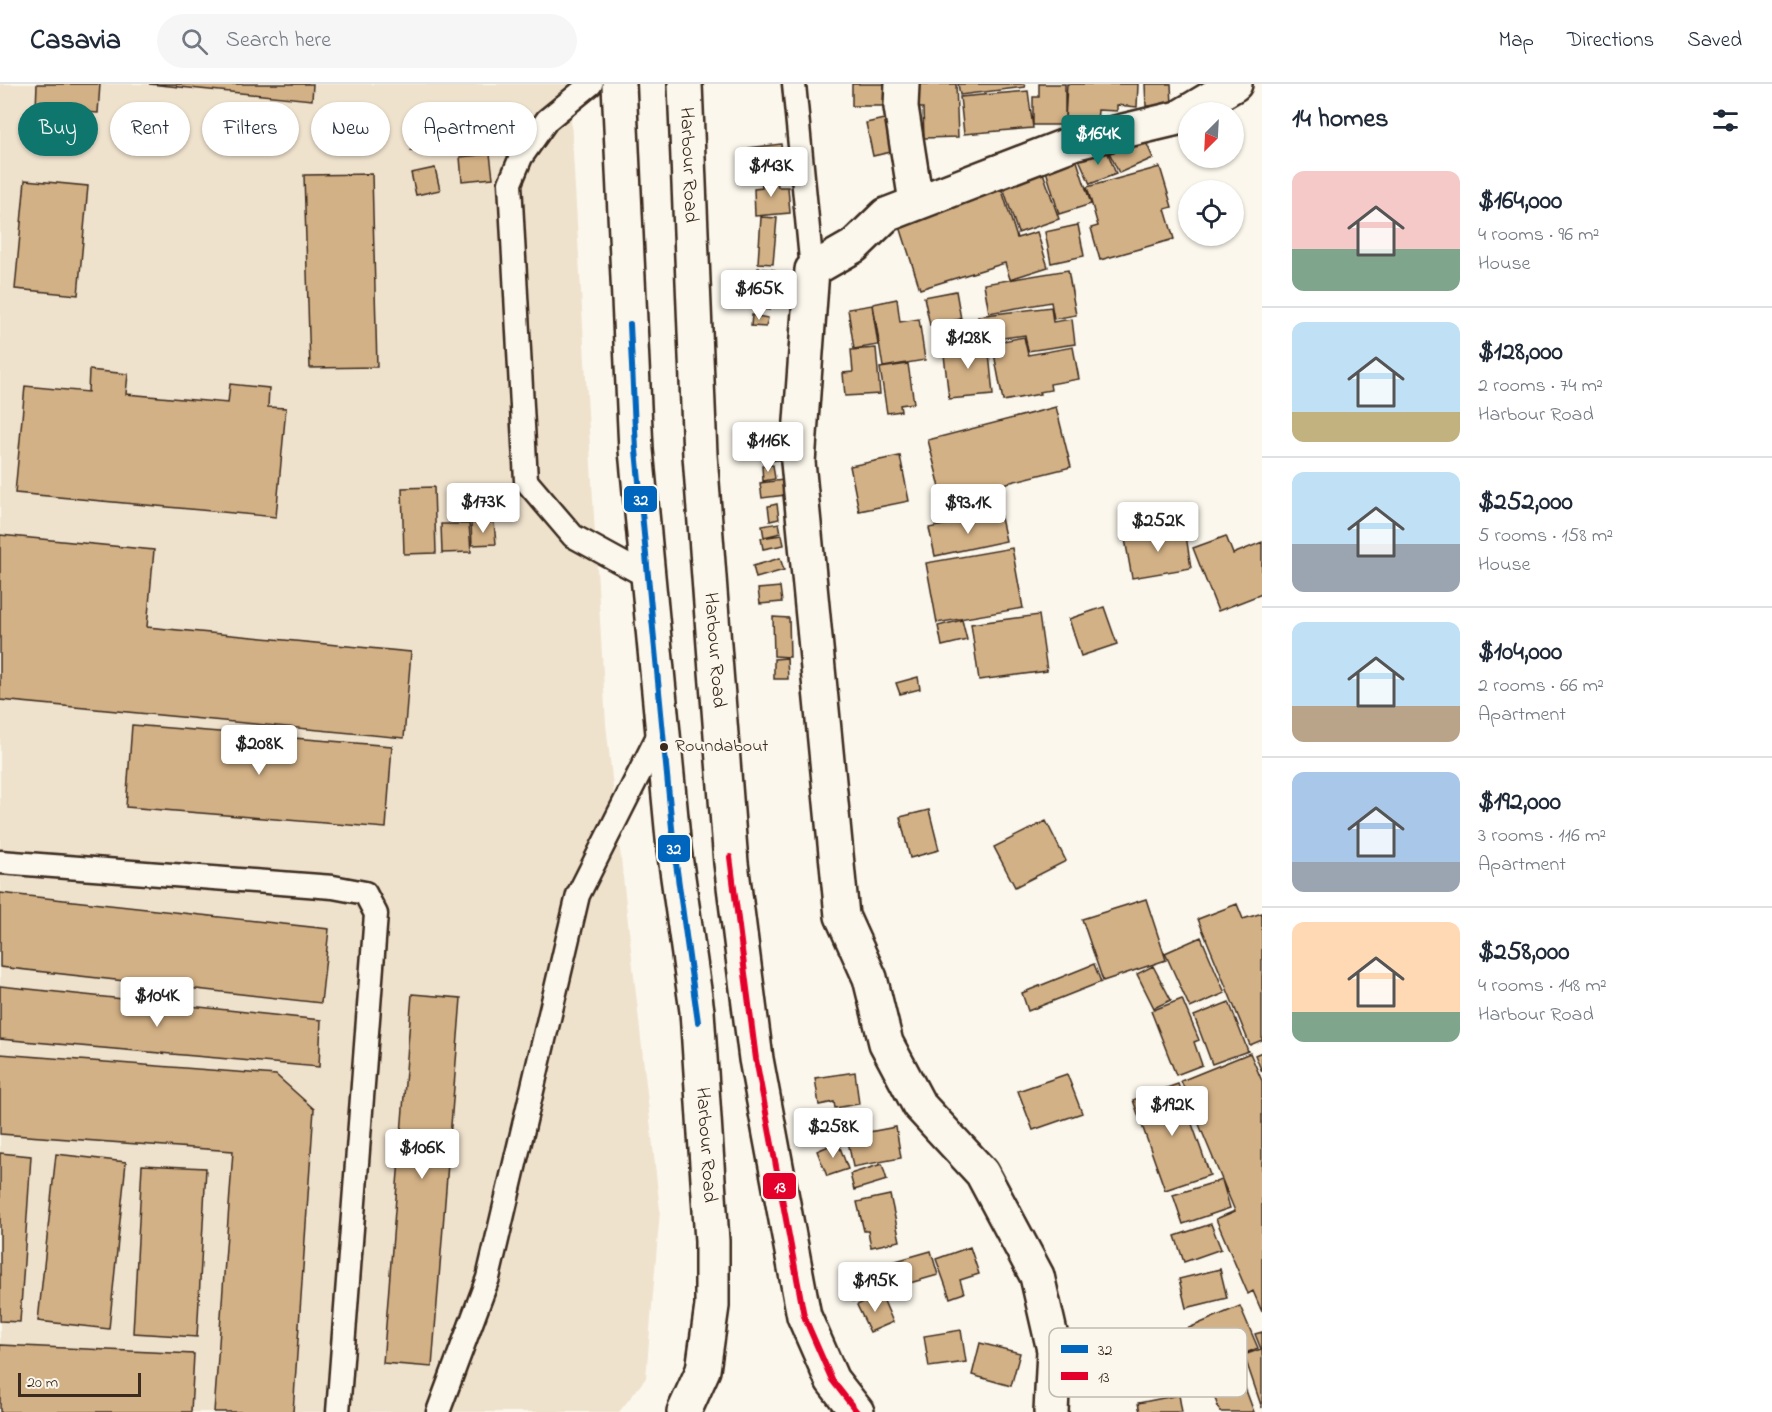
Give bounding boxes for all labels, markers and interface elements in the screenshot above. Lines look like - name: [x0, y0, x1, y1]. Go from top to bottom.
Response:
- search box: [157, 14, 577, 68]
- text: Casavia: [30, 21, 121, 62]
- icon: search: [178, 25, 211, 58]
- text: Search here: [226, 25, 331, 57]
- text: Map: [1498, 26, 1534, 56]
- text: Directions: [1567, 26, 1654, 56]
- text: Saved: [1687, 26, 1742, 56]
- text: 14 homes: [1292, 101, 1388, 139]
- chip: Buy: [18, 102, 98, 156]
- chip: Rent: [110, 102, 190, 156]
- chip: Filters: [202, 102, 299, 156]
- chip: New: [311, 102, 390, 156]
- chip: Apartment: [402, 102, 537, 156]
- north arrow: [1178, 102, 1244, 168]
- map controls: [1178, 102, 1244, 246]
- icon: filters: [1709, 104, 1742, 137]
- street label: Harbour Road: [671, 107, 705, 223]
- pin: $164K: [1056, 115, 1140, 166]
- text: $164K: [1075, 120, 1121, 149]
- pin: $143K: [729, 147, 813, 198]
- text: $143K: [749, 152, 793, 181]
- button: locate: [1178, 180, 1244, 246]
- text: $164,000: [1478, 183, 1562, 221]
- icon: home: [1340, 195, 1412, 267]
- text: 4 rooms · 96 m²: [1478, 221, 1599, 250]
- text: House: [1478, 250, 1531, 279]
- pin: $165K: [717, 270, 801, 321]
- text: $165K: [735, 275, 783, 304]
- pin: $128K: [926, 319, 1010, 370]
- text: $128K: [945, 324, 991, 353]
- text: $128,000: [1478, 334, 1563, 372]
- icon: home: [1340, 346, 1412, 418]
- text: 2 rooms · 74 m²: [1478, 372, 1603, 401]
- text: Harbour Road: [1478, 401, 1594, 430]
- pin: $116K: [726, 422, 810, 473]
- text: $116K: [746, 427, 790, 456]
- pin: $173K: [441, 483, 525, 534]
- pin: $93.1K: [919, 484, 1017, 535]
- text: $252,000: [1478, 484, 1573, 522]
- line badge: 32: [623, 485, 658, 513]
- text: $173K: [461, 488, 505, 517]
- text: 32: [633, 489, 648, 513]
- text: $93.1K: [945, 489, 991, 518]
- icon: home: [1340, 496, 1412, 568]
- pin: $252K: [1116, 502, 1200, 553]
- text: $252K: [1131, 507, 1185, 536]
- text: 5 rooms · 158 m²: [1478, 522, 1613, 551]
- text: House: [1478, 551, 1531, 580]
- street label: Harbour Road: [696, 591, 733, 709]
- text: $104,000: [1478, 634, 1562, 672]
- icon: home: [1340, 646, 1412, 718]
- text: 2 rooms · 66 m²: [1478, 672, 1604, 701]
- text: Apartment: [1478, 701, 1566, 730]
- pin: $208K: [217, 725, 301, 776]
- text: $208K: [235, 730, 283, 759]
- place label: Roundabout: [675, 734, 768, 760]
- marker: Roundabout: [658, 741, 670, 753]
- text: $192,000: [1478, 784, 1561, 822]
- icon: home: [1340, 796, 1412, 868]
- text: 3 rooms · 116 m²: [1478, 822, 1606, 851]
- line badge: 32: [657, 834, 691, 863]
- text: 32: [666, 838, 681, 862]
- text: Apartment: [1478, 851, 1566, 880]
- text: $258,000: [1478, 934, 1569, 972]
- icon: home: [1340, 946, 1412, 1018]
- text: 4 rooms · 148 m²: [1478, 972, 1607, 1001]
- pin: $104K: [115, 977, 199, 1028]
- text: $104K: [134, 982, 180, 1011]
- text: Harbour Road: [1478, 1001, 1594, 1030]
- street label: Harbour Road: [687, 1086, 724, 1204]
- pin: $192K: [1130, 1086, 1214, 1137]
- text: $192K: [1150, 1091, 1194, 1120]
- pin: $258K: [791, 1108, 875, 1159]
- text: $258K: [808, 1113, 858, 1142]
- pin: $106K: [380, 1129, 464, 1180]
- text: $106K: [399, 1134, 445, 1163]
- line badge: 13: [762, 1172, 797, 1200]
- text: 13: [774, 1176, 786, 1200]
- pin: $195K: [833, 1262, 917, 1313]
- text: $195K: [852, 1267, 898, 1296]
- legend: [1049, 1328, 1247, 1397]
- text: 32: [1098, 1339, 1113, 1363]
- text: 13: [1098, 1366, 1110, 1390]
- scale bar: [18, 1370, 141, 1398]
- text: 20 m: [27, 1371, 58, 1395]

